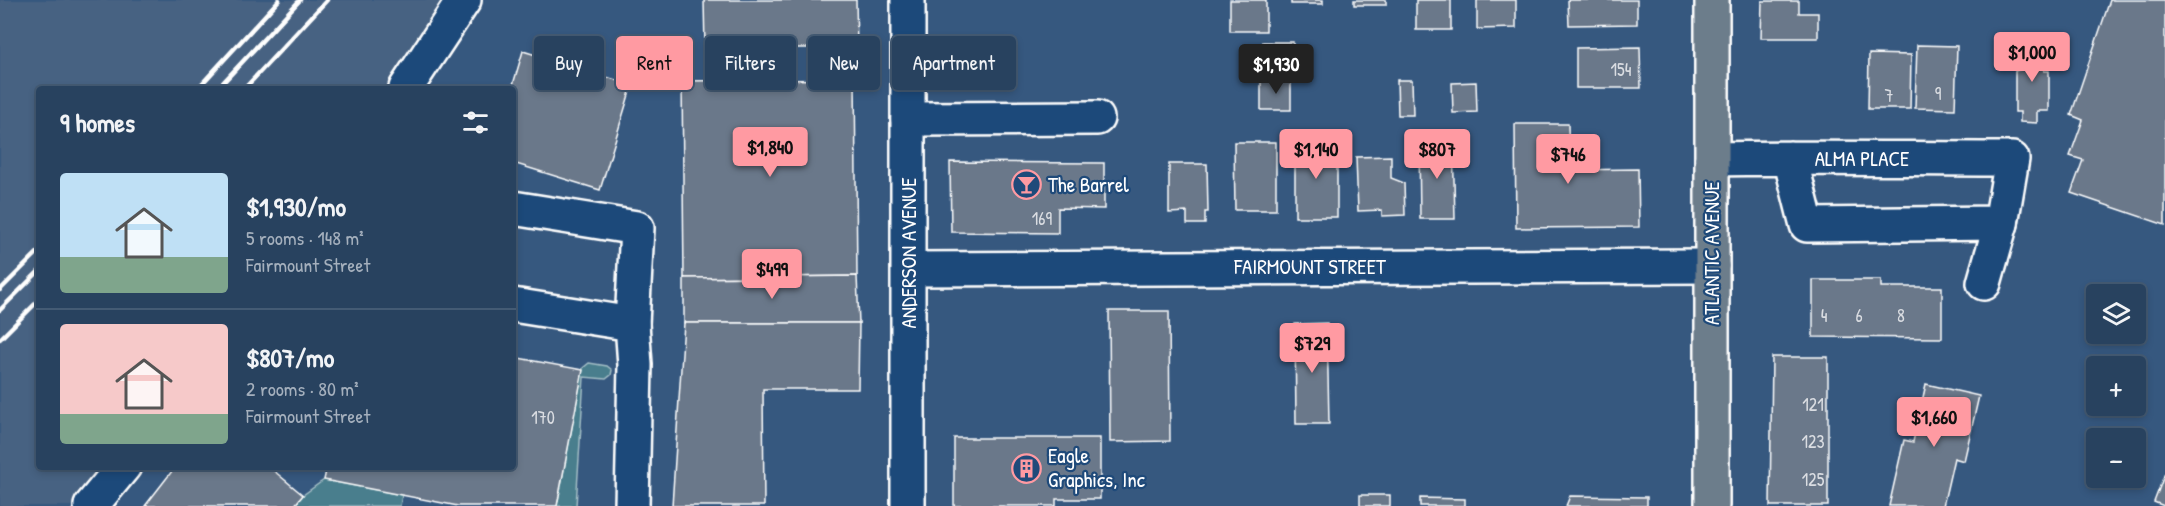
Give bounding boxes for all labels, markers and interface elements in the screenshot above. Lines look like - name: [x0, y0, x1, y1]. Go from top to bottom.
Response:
- pin: $1,000: [1983, 32, 2081, 83]
- chip: Buy: [534, 36, 604, 90]
- chip: Rent: [616, 36, 693, 90]
- chip: Filters: [705, 36, 796, 90]
- chip: New: [808, 36, 880, 90]
- chip: Apartment: [892, 36, 1016, 90]
- text: $1,000: [2008, 38, 2056, 65]
- pin: $1,930: [1227, 44, 1325, 95]
- text: $1,930: [1253, 50, 1299, 77]
- house number: 154: [1611, 57, 1632, 82]
- house number: 9: [1935, 81, 1942, 106]
- house number: 7: [1885, 83, 1894, 108]
- text: 9 homes: [60, 105, 135, 140]
- icon: filters: [459, 106, 492, 139]
- pin: $1,840: [721, 127, 819, 178]
- pin: $1,140: [1267, 129, 1365, 180]
- pin: $807: [1401, 129, 1473, 180]
- text: $1,840: [747, 133, 793, 160]
- pin: $746: [1532, 134, 1604, 185]
- text: $1,140: [1293, 135, 1339, 162]
- text: $807: [1418, 135, 1456, 162]
- text: $746: [1550, 140, 1586, 167]
- street label: ALMA PLACE: [1815, 144, 1909, 173]
- bar icon: The Barrel: [1011, 169, 1043, 201]
- place label: The Barrel: [1048, 170, 1129, 199]
- street label: ANDERSON AVENUE: [894, 178, 923, 328]
- street label: ATLANTIC AVENUE: [1697, 181, 1726, 325]
- text: $1,930/mo: [246, 189, 346, 224]
- icon: home: [108, 197, 180, 269]
- house number: 169: [1032, 206, 1053, 231]
- text: 5 rooms · 148 m²: [246, 224, 364, 251]
- pin: $499: [736, 249, 808, 300]
- text: Fairmount Street: [246, 251, 370, 278]
- street label: FAIRMOUNT STREET: [1233, 252, 1387, 281]
- text: $499: [756, 255, 788, 282]
- map controls: [2086, 284, 2146, 488]
- button: layers: [2086, 284, 2146, 344]
- house number: 4: [1821, 303, 1828, 328]
- house number: 6: [1855, 303, 1863, 328]
- house number: 8: [1897, 303, 1905, 328]
- pin: $729: [1276, 323, 1348, 374]
- text: $729: [1294, 329, 1330, 356]
- text: $807/mo: [246, 340, 334, 375]
- icon: home: [108, 348, 180, 420]
- button: +: [2086, 356, 2146, 416]
- text: 2 rooms · 80 m²: [246, 375, 359, 402]
- house number: 121: [1802, 392, 1824, 417]
- pin: $1,660: [1885, 397, 1983, 448]
- text: Fairmount Street: [246, 402, 370, 429]
- text: $1,660: [1911, 403, 1957, 430]
- house number: 170: [531, 405, 555, 430]
- button: −: [2086, 428, 2146, 488]
- house number: 123: [1801, 429, 1825, 454]
- place label: Eagle Graphics, Inc: [1048, 441, 1146, 494]
- building icon: Eagle Graphics, Inc: [1011, 452, 1043, 484]
- house number: 125: [1802, 467, 1825, 492]

